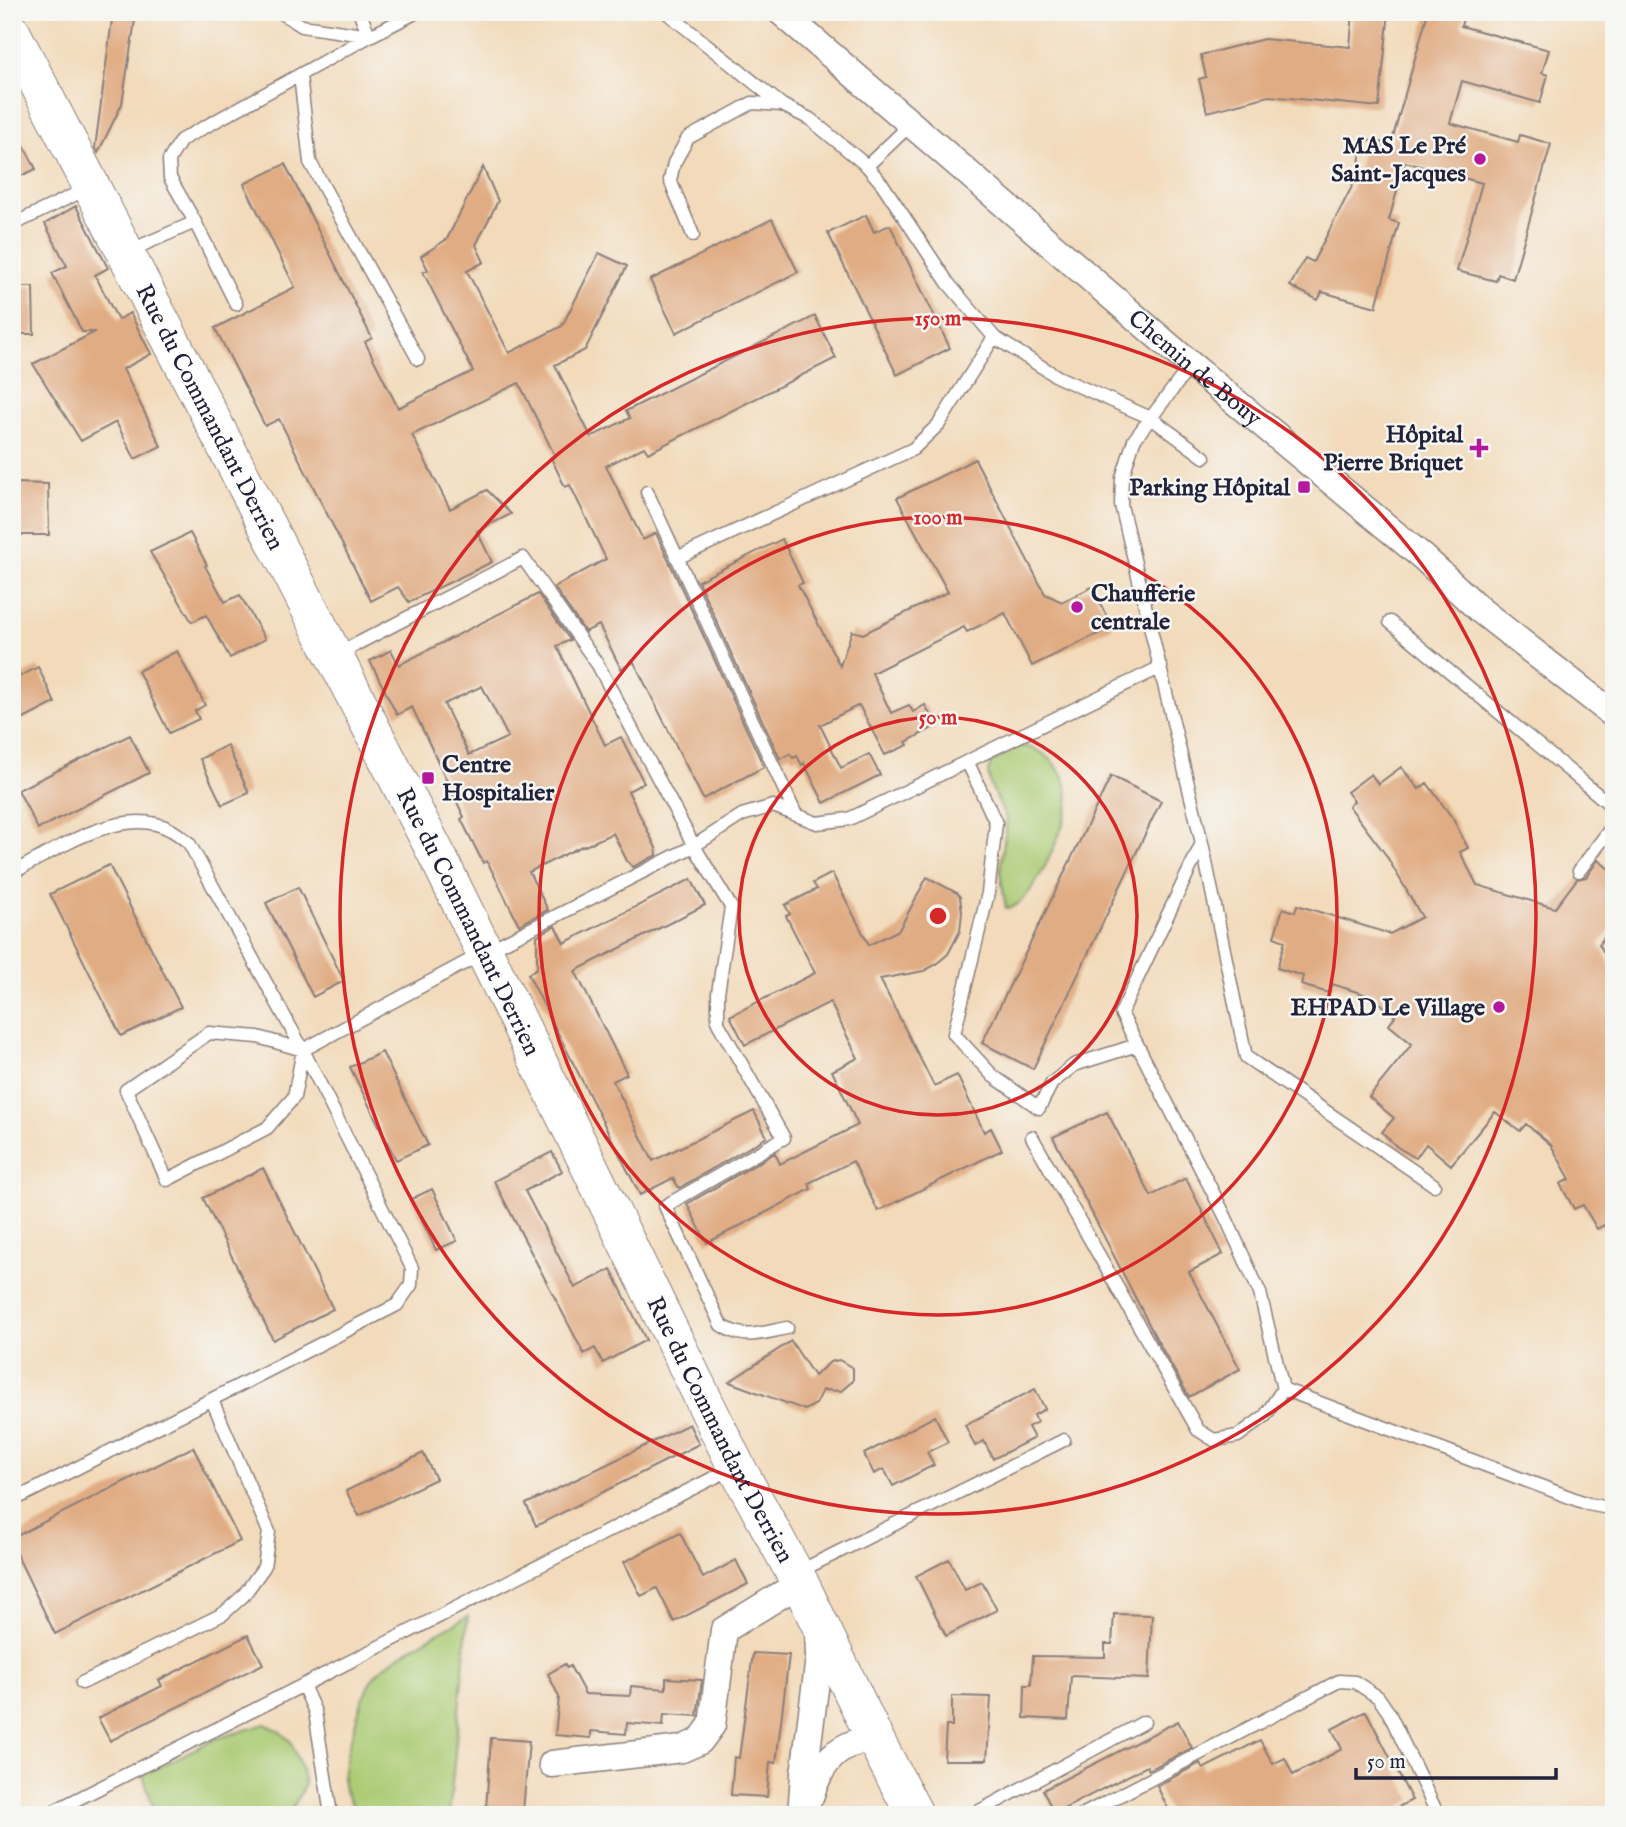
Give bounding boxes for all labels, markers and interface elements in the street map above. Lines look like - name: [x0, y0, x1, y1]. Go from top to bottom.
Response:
- place label: MAS Le Pré Saint-Jacques: [1331, 131, 1467, 190]
- marker: MAS Le Pré Saint-Jacques: [1472, 151, 1488, 167]
- street label: Rue du Commandant Derrien: [128, 279, 291, 556]
- street label: Chemin de Bouy: [1121, 303, 1268, 434]
- text: 150 m: [915, 306, 962, 333]
- place label: Hôpital Pierre Briquet: [1323, 420, 1464, 479]
- marker: Hôpital Pierre Briquet: [1469, 438, 1489, 458]
- place label: Parking Hôpital: [1129, 473, 1290, 504]
- marker: Parking Hôpital: [1296, 479, 1312, 495]
- text: 100 m: [913, 505, 963, 532]
- place label: Chaufferie centrale: [1091, 579, 1195, 638]
- marker: Chaufferie centrale: [1069, 599, 1085, 615]
- text: 50 m: [919, 705, 958, 732]
- place label: Centre Hospitalier: [442, 750, 554, 809]
- marker: Centre Hospitalier: [420, 770, 436, 786]
- street label: Rue du Commandant Derrien: [388, 783, 547, 1061]
- centre of rings: [926, 904, 950, 928]
- place label: EHPAD Le Village: [1291, 993, 1485, 1024]
- marker: EHPAD Le Village: [1491, 999, 1507, 1015]
- street label: Rue du Commandant Derrien: [638, 1292, 800, 1569]
- scale bar: [1356, 1736, 1556, 1780]
- text: 50 m: [1367, 1749, 1406, 1776]

